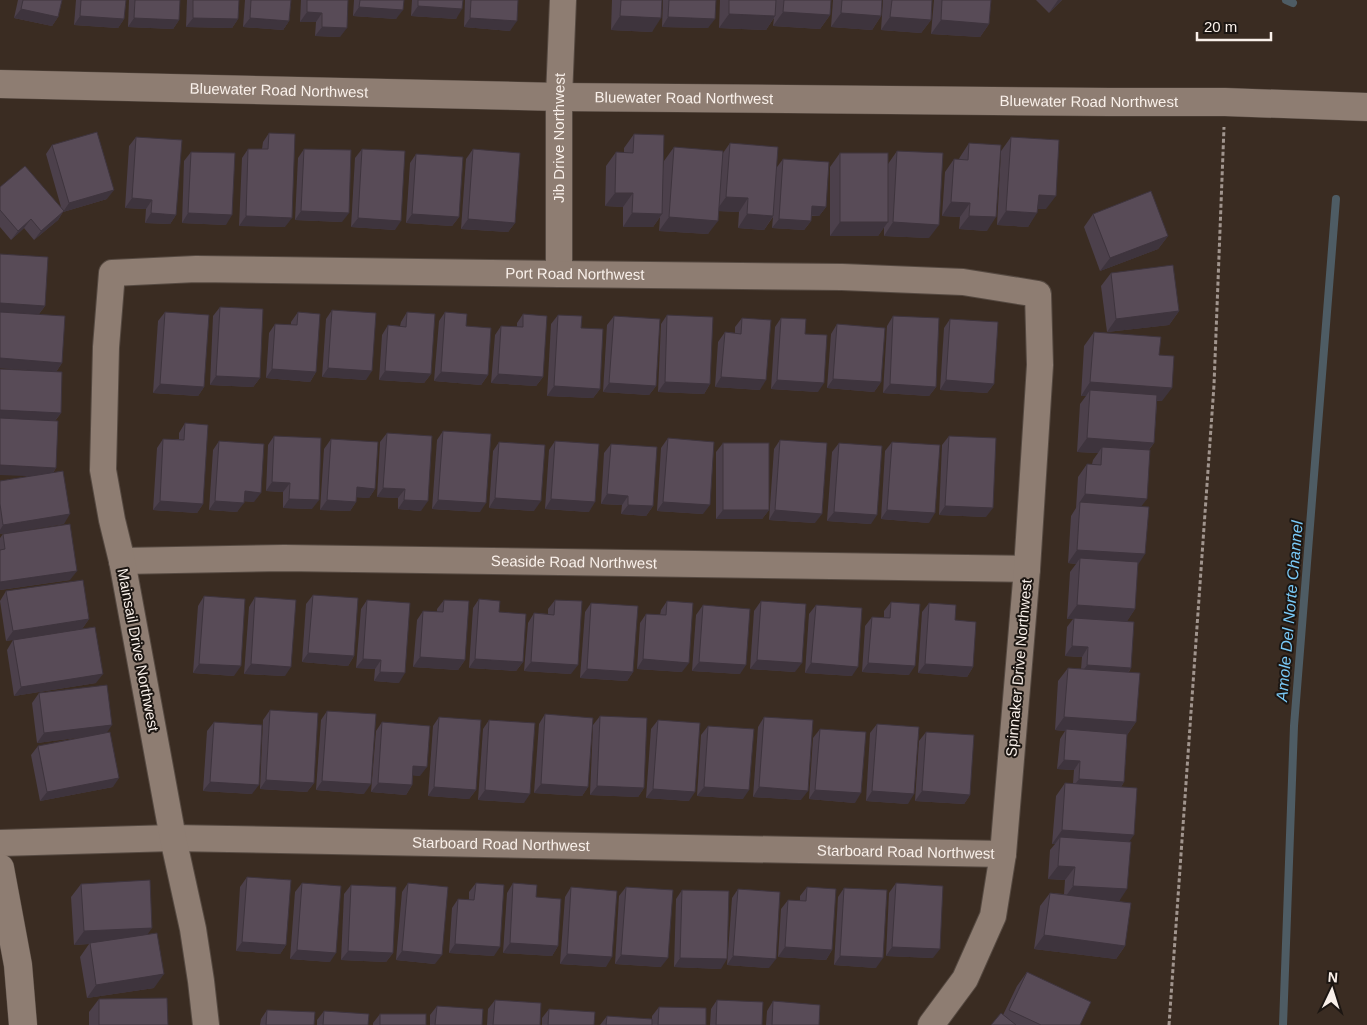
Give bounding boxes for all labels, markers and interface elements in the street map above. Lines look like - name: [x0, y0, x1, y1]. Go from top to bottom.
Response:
- scale bar: [1197, 10, 1271, 42]
- text: 20 m: [1204, 18, 1237, 35]
- street label: Jib Drive Northwest: [550, 72, 568, 203]
- street label: Bluewater Road Northwest: [189, 79, 369, 101]
- street label: Bluewater Road Northwest: [595, 88, 774, 107]
- street label: Bluewater Road Northwest: [999, 92, 1179, 110]
- street label: Port Road Northwest: [505, 264, 645, 283]
- water label: Amole Del Norte Channel: [1273, 519, 1306, 703]
- street label: Seaside Road Northwest: [491, 552, 658, 572]
- street label: Mainsail Drive Northwest: [114, 567, 163, 734]
- street label: Spinnaker Drive Northwest: [1002, 578, 1035, 758]
- street label: Starboard Road Northwest: [412, 834, 591, 854]
- street label: Starboard Road Northwest: [817, 841, 996, 862]
- north arrow: [1307, 965, 1357, 1015]
- text: N: [1327, 969, 1339, 985]

